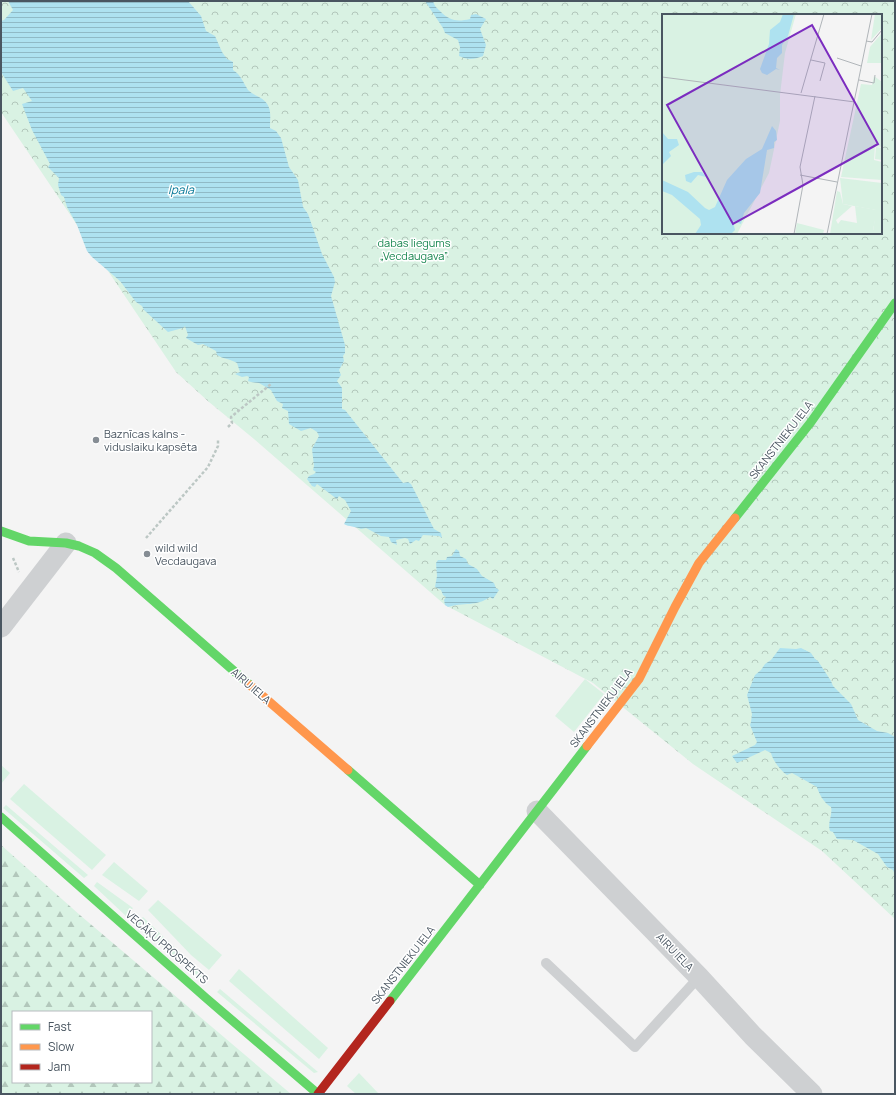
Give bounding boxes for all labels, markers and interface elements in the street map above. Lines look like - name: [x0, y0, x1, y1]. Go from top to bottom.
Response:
- inset map: [662, 14, 882, 234]
- water label: Ipala: [168, 181, 195, 198]
- park label: dabas liegums „Vecdaugava”: [378, 235, 451, 263]
- street label: SKANSTNIEKU IELA: [745, 397, 816, 482]
- place label: Baznīcas kalns - viduslaiku kapsēta: [104, 426, 197, 454]
- marker: Baznīcas kalns - viduslaiku kapsēta: [91, 435, 101, 445]
- place label: wild wild Vecdaugava: [155, 540, 216, 568]
- marker: wild wild Vecdaugava: [142, 549, 152, 559]
- street label: AIRU IELA: [228, 664, 274, 707]
- street label: SKANSTNIEKU IELA: [566, 665, 635, 750]
- street label: VECĀĶU PROSPEKTS: [123, 907, 212, 987]
- street label: SKANSTNIEKU IELA: [367, 922, 438, 1007]
- street label: AIRU IELA: [653, 929, 697, 974]
- legend: [12, 1011, 152, 1083]
- text: Fast: [48, 1018, 72, 1035]
- text: Slow: [48, 1038, 74, 1055]
- text: Jam: [48, 1058, 70, 1075]

